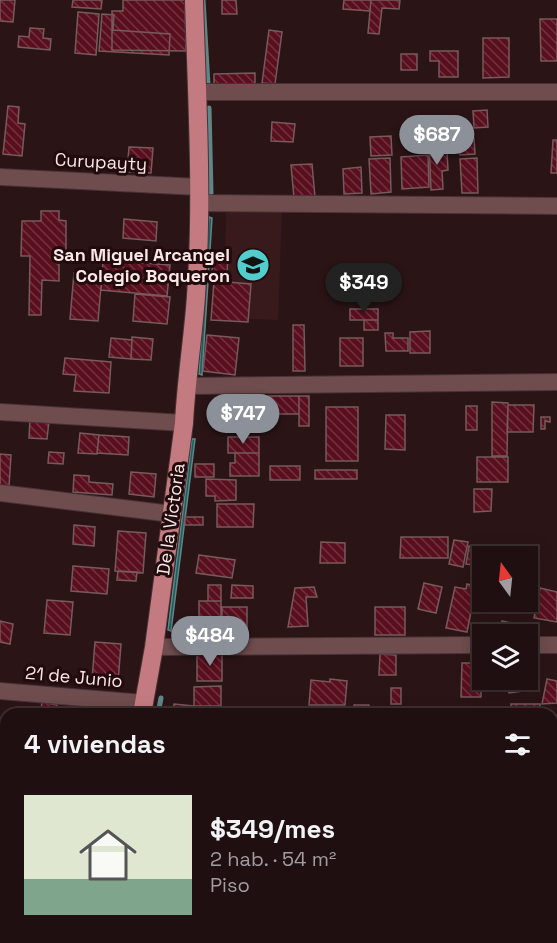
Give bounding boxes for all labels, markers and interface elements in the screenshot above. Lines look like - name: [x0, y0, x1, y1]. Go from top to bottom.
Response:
- pin: $687: [401, 115, 473, 166]
- text: $687: [413, 121, 461, 147]
- street label: Curupayty: [54, 148, 148, 175]
- place label: San Miguel Arcangel Colegio Boqueron: [53, 243, 230, 287]
- school or university icon: San Miguel Arcangel Colegio Boqueron: [235, 247, 271, 283]
- pin: $349: [328, 263, 400, 314]
- text: $349: [339, 269, 389, 295]
- pin: $747: [207, 394, 279, 445]
- text: $747: [220, 400, 266, 426]
- street label: De la Victoria: [151, 461, 190, 576]
- north arrow: [472, 546, 538, 612]
- map controls: [472, 546, 538, 690]
- pin: $484: [174, 616, 246, 667]
- text: $484: [185, 622, 235, 648]
- button: layers: [472, 624, 538, 690]
- street label: 21 de Junio: [24, 661, 124, 692]
- text: 4 viviendas: [24, 727, 166, 761]
- icon: filters: [501, 728, 534, 761]
- text: $349/mes: [210, 812, 335, 846]
- icon: home: [72, 819, 144, 891]
- text: 2 hab. · 54 m²: [210, 846, 336, 872]
- text: Piso: [210, 872, 250, 898]

